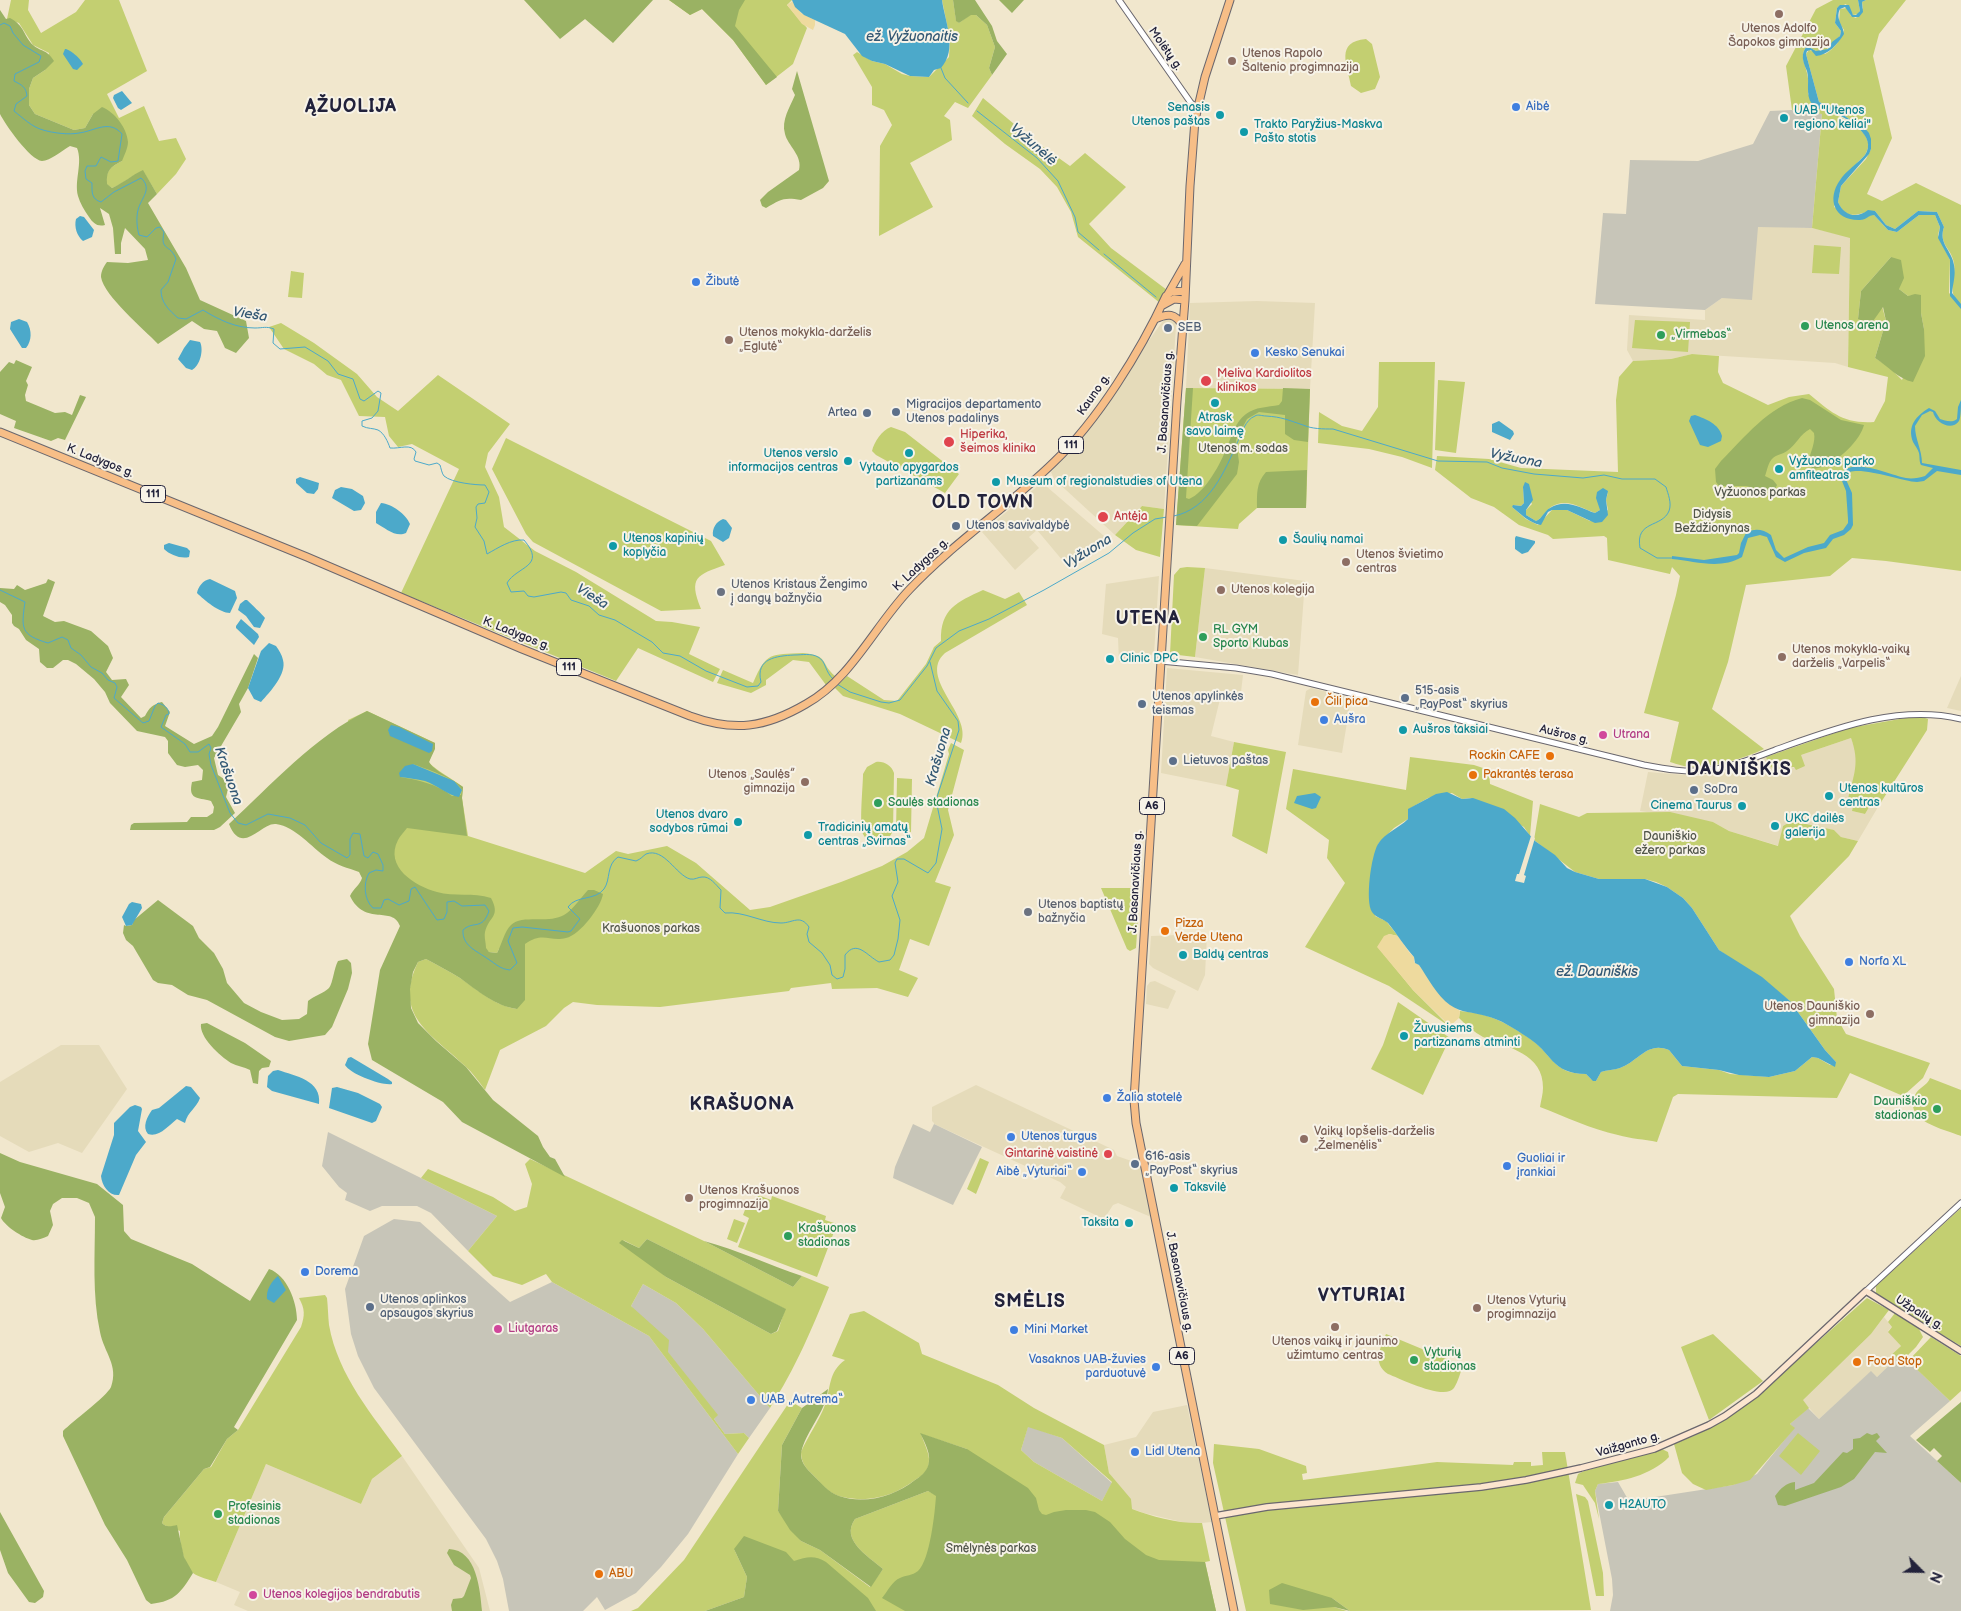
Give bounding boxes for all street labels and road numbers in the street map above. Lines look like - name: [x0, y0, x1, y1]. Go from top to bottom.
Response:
- street label: Molėtų g.: [1145, 25, 1185, 73]
- street label: J. Basanavičiaus g.: [1155, 350, 1177, 454]
- street label: Kauno g.: [1075, 372, 1113, 418]
- road number: 111: [1058, 436, 1084, 454]
- street label: K. Ladygos g.: [64, 441, 136, 481]
- road number: 111: [140, 486, 166, 502]
- street label: K. Ladygos g.: [890, 536, 952, 594]
- street label: K. Ladygos g.: [480, 614, 552, 654]
- road number: 111: [556, 659, 582, 676]
- street label: Aušros g.: [1538, 722, 1590, 748]
- road number: A6: [1140, 798, 1164, 814]
- street label: J. Basanavičiaus g.: [1126, 830, 1146, 934]
- street label: J. Basanavičiaus g.: [1162, 1230, 1196, 1334]
- street label: Užpalių g.: [1892, 1293, 1946, 1333]
- road number: A6: [1170, 1348, 1194, 1364]
- street label: Vaižganto g.: [1595, 1429, 1661, 1461]

